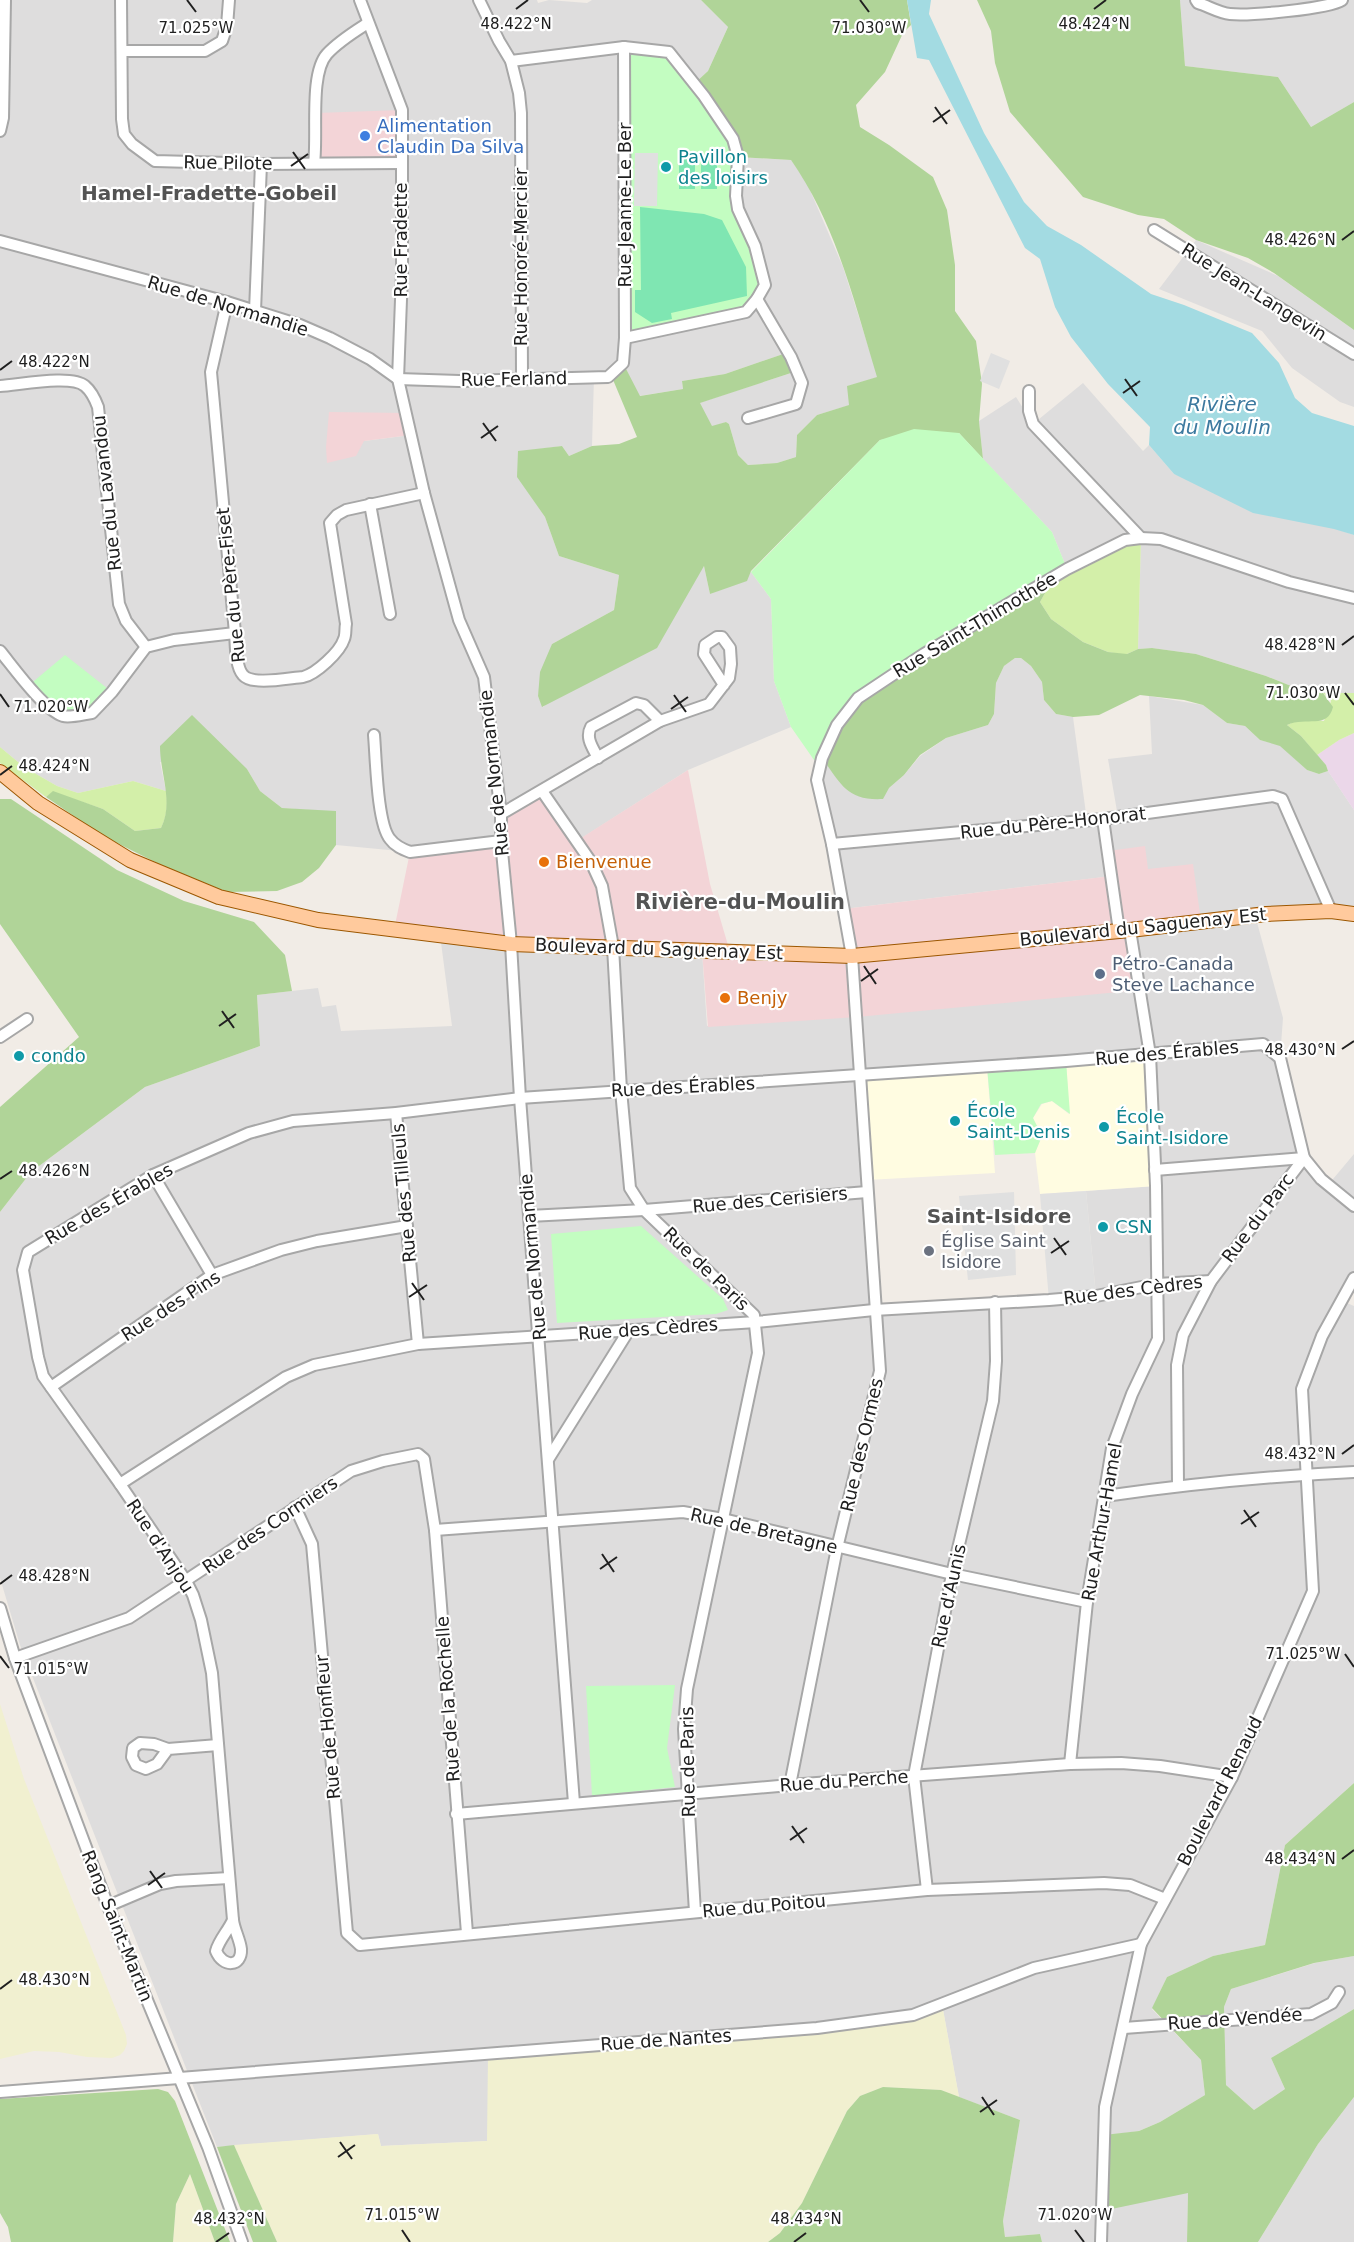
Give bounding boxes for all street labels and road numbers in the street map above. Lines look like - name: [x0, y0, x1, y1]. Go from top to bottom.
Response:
- street label: Rue Jeanne-Le Ber: [614, 122, 635, 288]
- street label: Rue Pilote: [183, 151, 273, 174]
- street label: Rue Honoré-Mercier: [510, 167, 531, 346]
- street label: Rue Fradette: [390, 182, 411, 298]
- street label: Rue Jean-Langevin: [1178, 238, 1331, 345]
- street label: Rue de Normandie: [145, 271, 311, 340]
- street label: Rue Ferland: [461, 367, 567, 390]
- street label: Rue du Lavandou: [88, 414, 125, 572]
- street label: Rue du Père-Fiset: [212, 506, 249, 664]
- street label: Rue Saint-Thimothée: [889, 567, 1060, 682]
- street label: Rue de Normandie: [474, 689, 513, 857]
- street label: Rue du Père-Honorat: [959, 802, 1147, 843]
- street label: Boulevard du Saguenay Est: [1018, 903, 1268, 950]
- street label: Boulevard du Saguenay Est: [535, 934, 783, 963]
- street label: Rue des Érables: [1094, 1036, 1240, 1069]
- street label: Rue des Érables: [610, 1072, 756, 1101]
- street label: Rue des Tilleuls: [387, 1122, 420, 1264]
- street label: Rue des Érables: [41, 1158, 176, 1249]
- street label: Rue du Parc: [1217, 1169, 1298, 1267]
- street label: Rue de Normandie: [515, 1173, 550, 1341]
- street label: Rue des Cerisiers: [691, 1182, 848, 1217]
- street label: Rue de Paris: [659, 1223, 754, 1315]
- street label: Rue des Pins: [117, 1266, 224, 1345]
- street label: Rue des Cèdres: [1062, 1271, 1204, 1308]
- street label: Rue des Cèdres: [577, 1313, 719, 1344]
- street label: Rue des Ormes: [836, 1376, 887, 1514]
- street label: Rue Arthur-Hamel: [1077, 1441, 1126, 1603]
- street label: Rue des Cormiers: [198, 1472, 341, 1578]
- street label: Rue d'Anjou: [122, 1495, 198, 1596]
- street label: Rue de Bretagne: [688, 1503, 840, 1558]
- street label: Rue d'Aunis: [927, 1542, 970, 1650]
- street label: Rue de la Rochelle: [431, 1615, 464, 1783]
- street label: Rue de Honfleur: [311, 1653, 344, 1800]
- street label: Rue de Paris: [676, 1706, 699, 1818]
- street label: Boulevard Renaud: [1173, 1713, 1266, 1869]
- street label: Rue du Perche: [779, 1766, 909, 1795]
- street label: Rang Saint-Martin: [77, 1847, 157, 2005]
- street label: Rue du Poitou: [701, 1890, 827, 1921]
- street label: Rue de Vendée: [1167, 2003, 1303, 2034]
- street label: Rue de Nantes: [600, 2024, 732, 2055]

